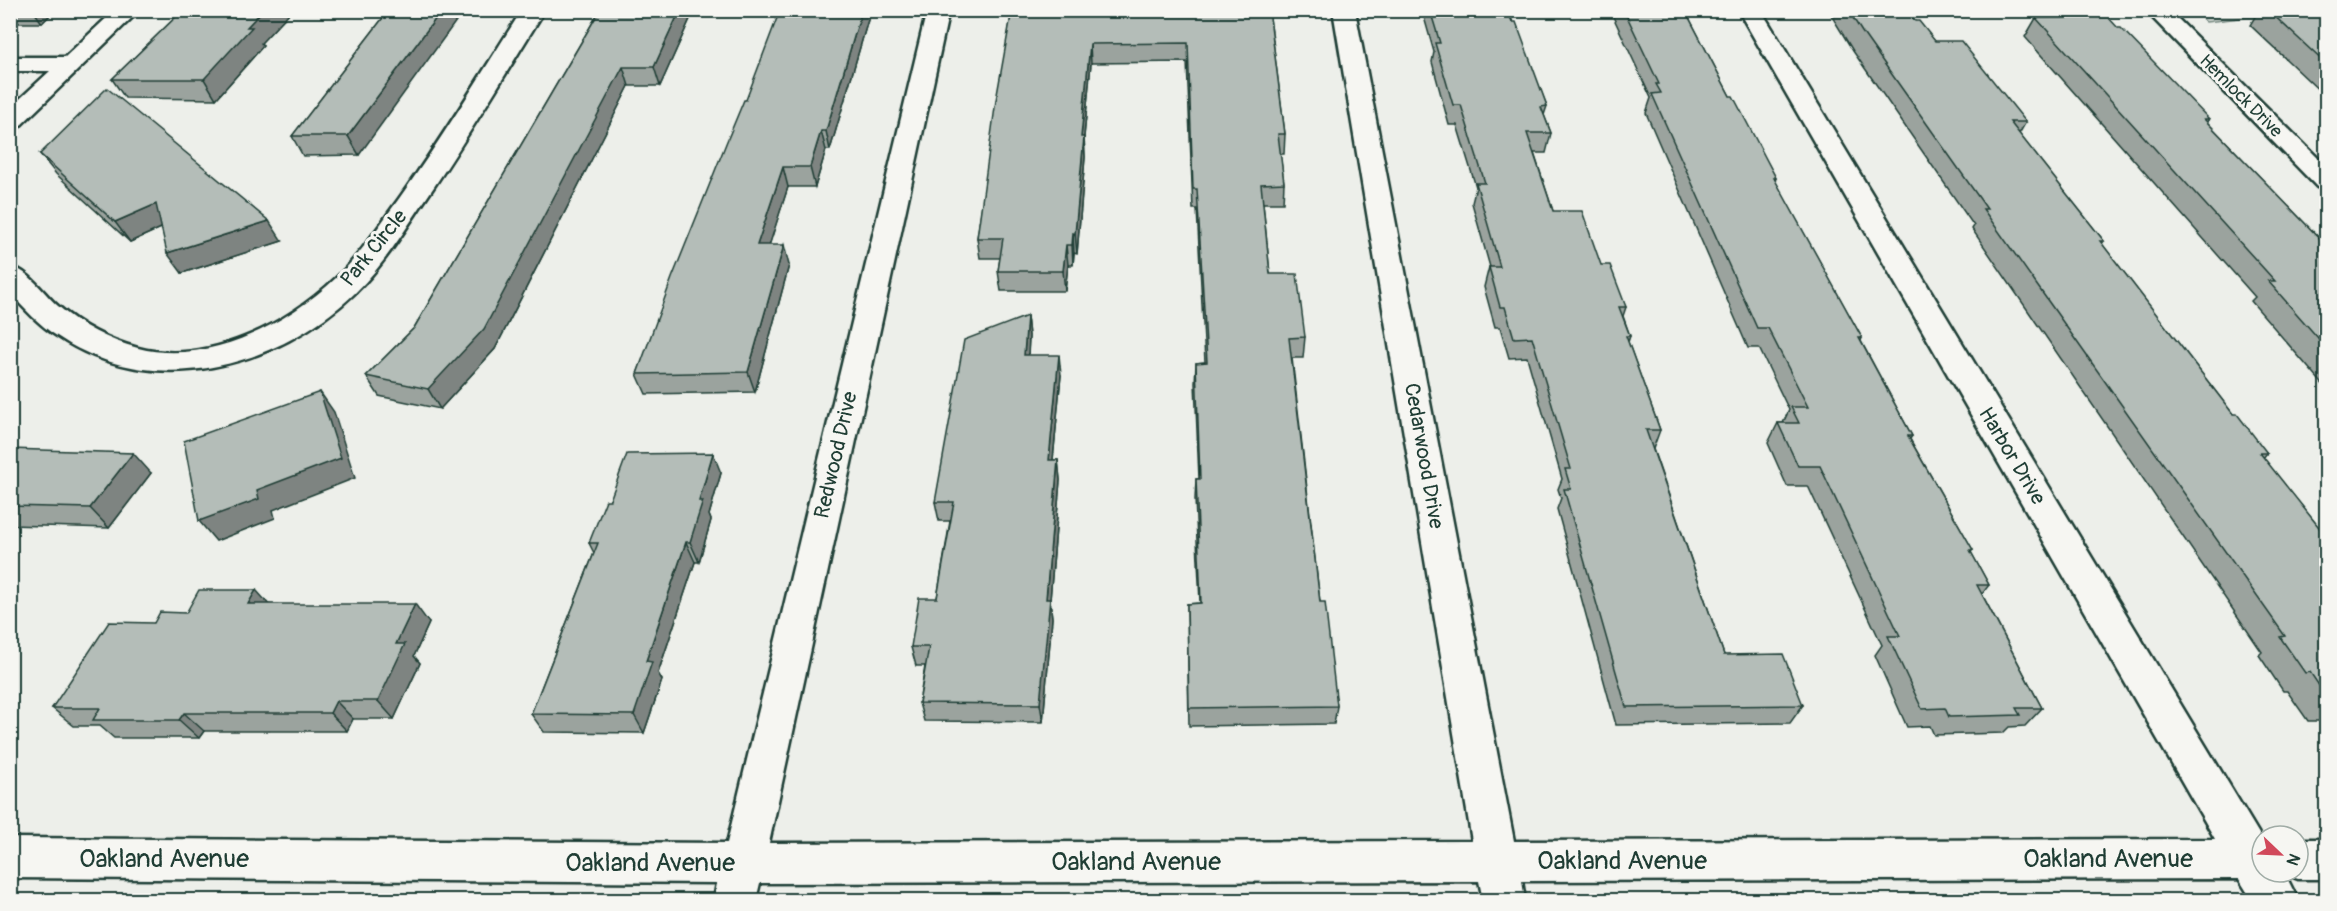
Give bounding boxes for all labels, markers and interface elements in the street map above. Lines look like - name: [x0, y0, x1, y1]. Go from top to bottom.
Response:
- street label: Hemlock Drive: [2195, 50, 2288, 143]
- street label: Park Circle: [335, 203, 414, 292]
- street label: Cedarwood Drive: [1398, 381, 1450, 532]
- street label: Redwood Drive: [808, 388, 864, 521]
- street label: Harbor Drive: [1972, 402, 2052, 510]
- north arrow: [2250, 824, 2310, 884]
- street label: Oakland Avenue: [79, 843, 249, 875]
- street label: Oakland Avenue: [2023, 843, 2193, 875]
- street label: Oakland Avenue: [1537, 845, 1707, 877]
- street label: Oakland Avenue: [1051, 846, 1221, 878]
- street label: Oakland Avenue: [565, 847, 735, 879]
- text: N: [2281, 851, 2304, 869]

